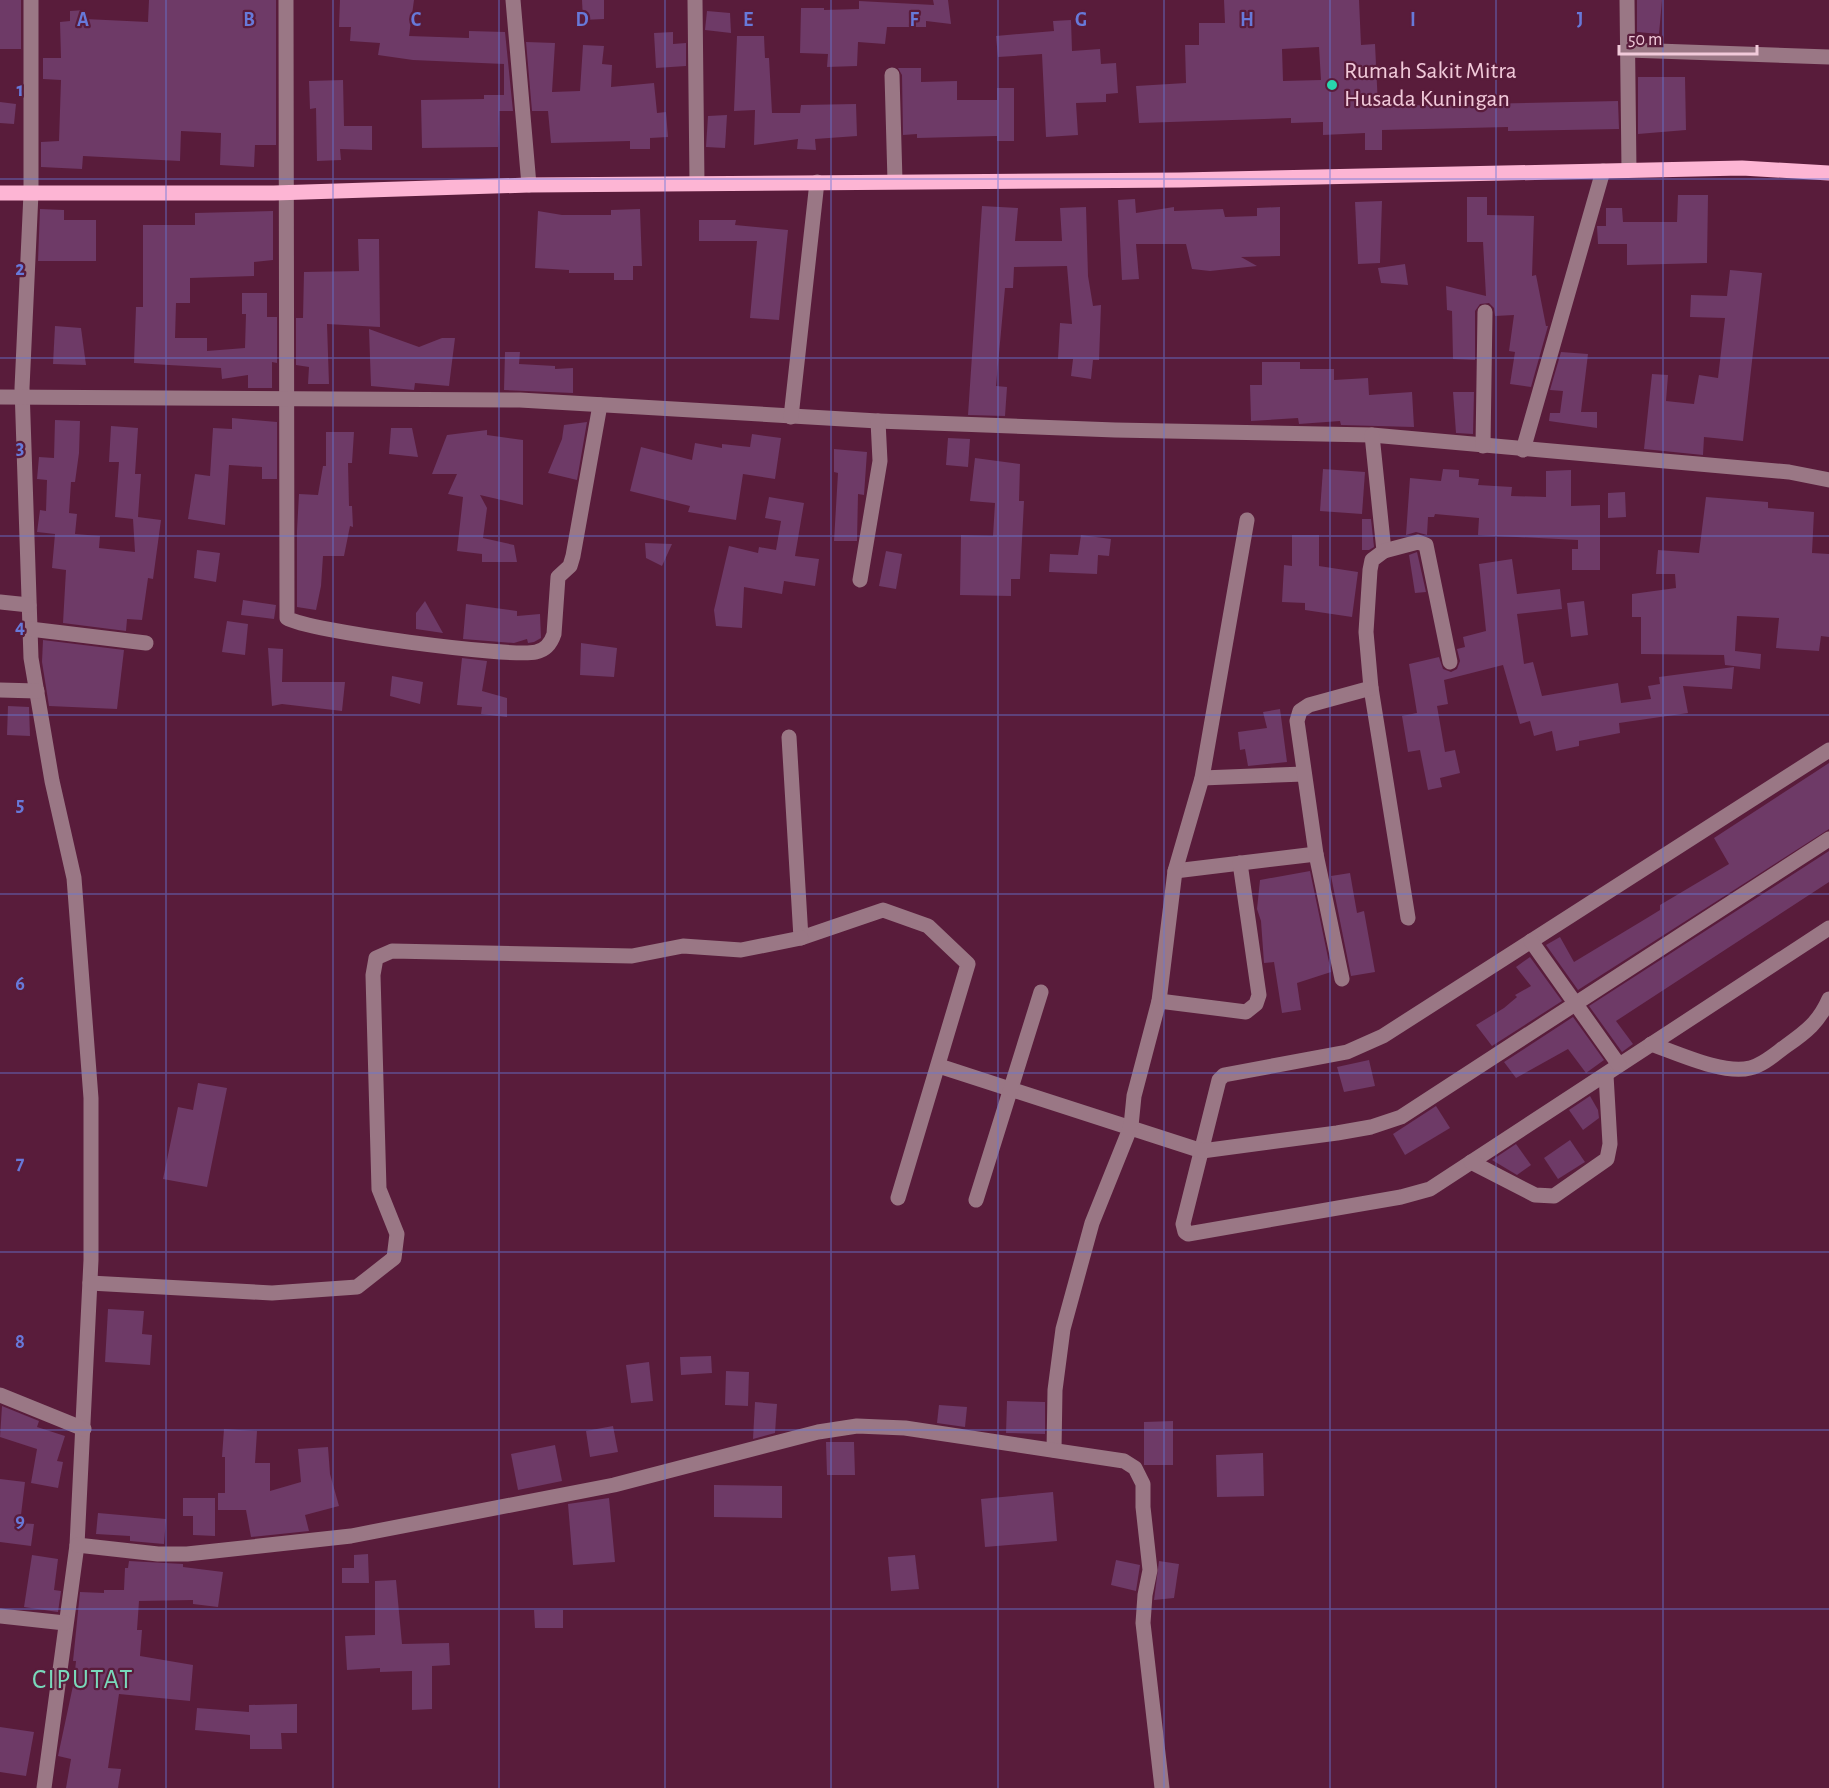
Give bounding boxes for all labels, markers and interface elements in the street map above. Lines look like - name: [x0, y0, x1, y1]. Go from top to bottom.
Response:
- text: A: [77, 10, 89, 30]
- text: B: [243, 10, 255, 30]
- text: C: [411, 10, 422, 30]
- text: D: [575, 10, 589, 30]
- text: E: [743, 10, 753, 30]
- text: F: [909, 10, 919, 30]
- text: G: [1075, 10, 1087, 30]
- text: H: [1240, 10, 1254, 30]
- text: I: [1410, 10, 1416, 30]
- text: J: [1577, 10, 1583, 30]
- scale bar: [1619, 18, 1757, 56]
- text: 50 m: [1628, 31, 1662, 49]
- place label: Rumah Sakit Mitra Husada Kuningan: [1344, 59, 1517, 111]
- marker: Rumah Sakit Mitra Husada Kuningan: [1325, 78, 1339, 92]
- text: 1: [16, 80, 24, 100]
- text: 2: [15, 259, 25, 279]
- text: 3: [16, 438, 24, 458]
- text: 4: [15, 617, 25, 637]
- text: 5: [16, 795, 24, 815]
- text: 6: [15, 974, 25, 994]
- text: 7: [16, 1153, 25, 1173]
- text: 8: [15, 1332, 25, 1352]
- text: 9: [15, 1511, 25, 1531]
- district label: CIPUTAT: [32, 1666, 134, 1693]

